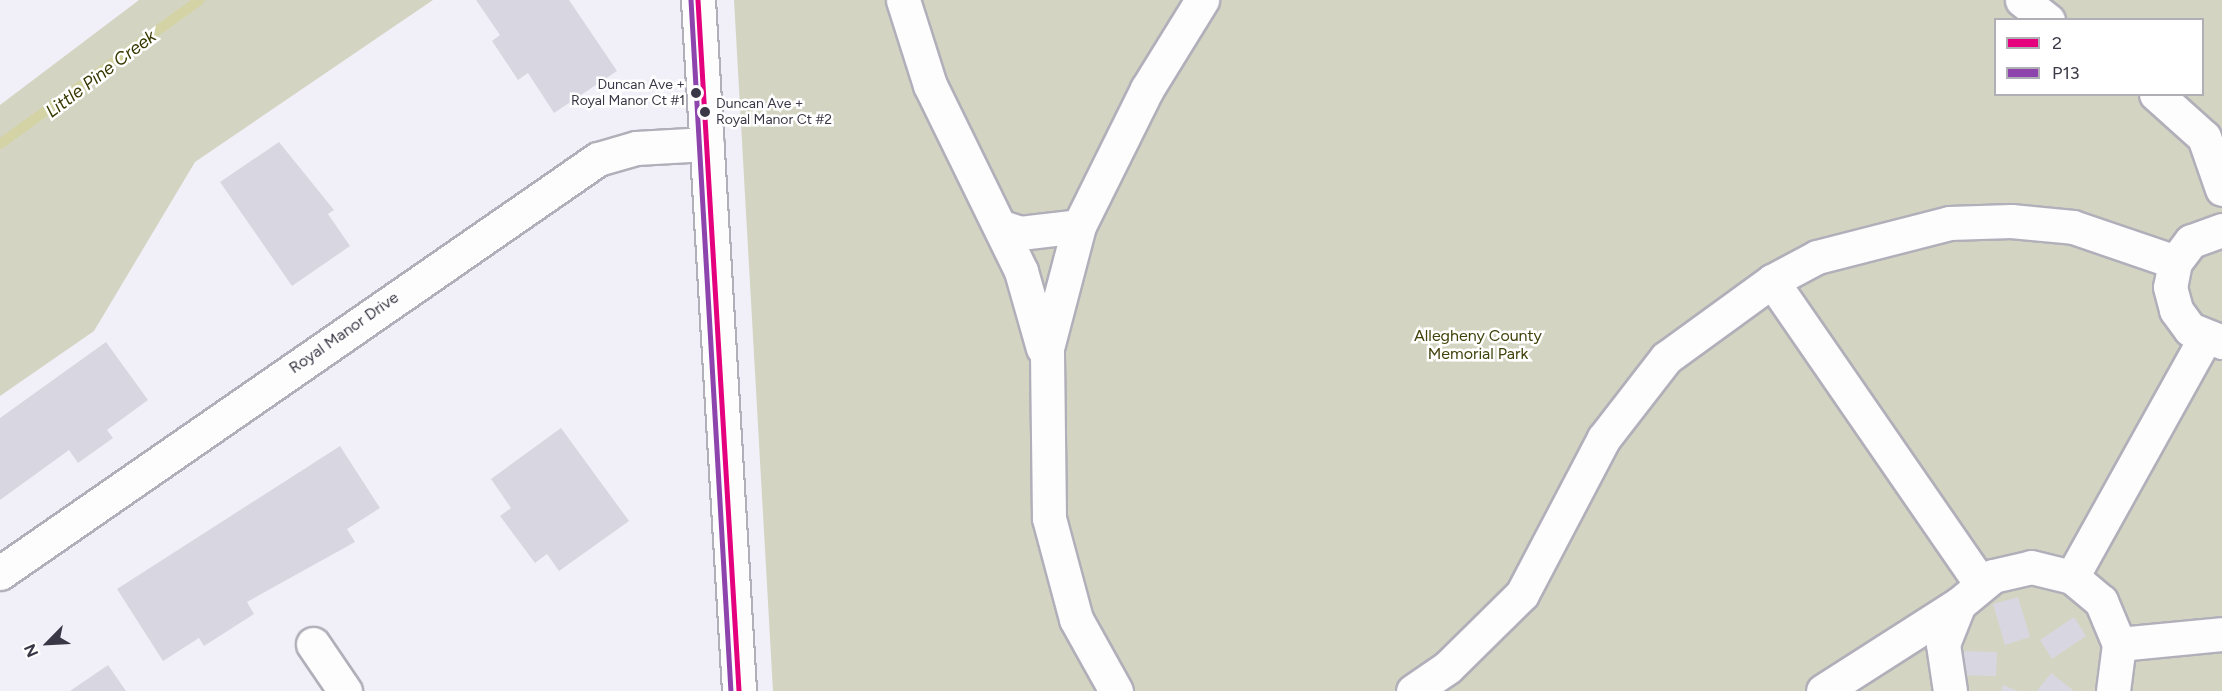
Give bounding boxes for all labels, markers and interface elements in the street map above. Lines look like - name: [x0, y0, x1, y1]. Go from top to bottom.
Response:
- legend: [1994, 18, 2204, 96]
- water label: Little Pine Creek: [42, 26, 160, 122]
- text: 2: [2052, 32, 2062, 54]
- text: P13: [2052, 62, 2080, 84]
- place label: Duncan Ave + Royal Manor Ct #1: [571, 77, 685, 110]
- marker: Duncan Ave + Royal Manor Ct #1: [690, 87, 702, 99]
- place label: Duncan Ave + Royal Manor Ct #2: [716, 96, 832, 128]
- marker: Duncan Ave + Royal Manor Ct #2: [699, 106, 711, 118]
- street label: Royal Manor Drive: [286, 288, 402, 378]
- park label: Allegheny County Memorial Park: [1414, 326, 1542, 364]
- north arrow: [18, 613, 78, 673]
- text: N: [20, 641, 42, 660]

